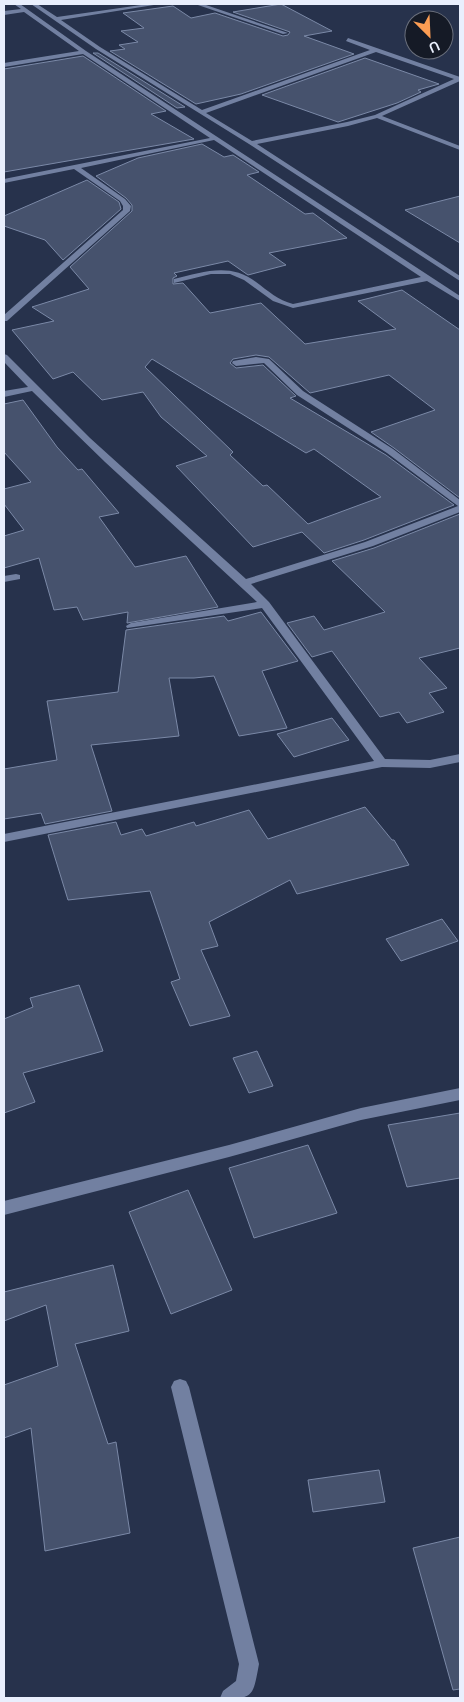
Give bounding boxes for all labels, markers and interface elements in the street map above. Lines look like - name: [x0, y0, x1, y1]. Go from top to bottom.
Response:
- north arrow: [404, 10, 454, 60]
- text: U: [426, 37, 443, 57]

